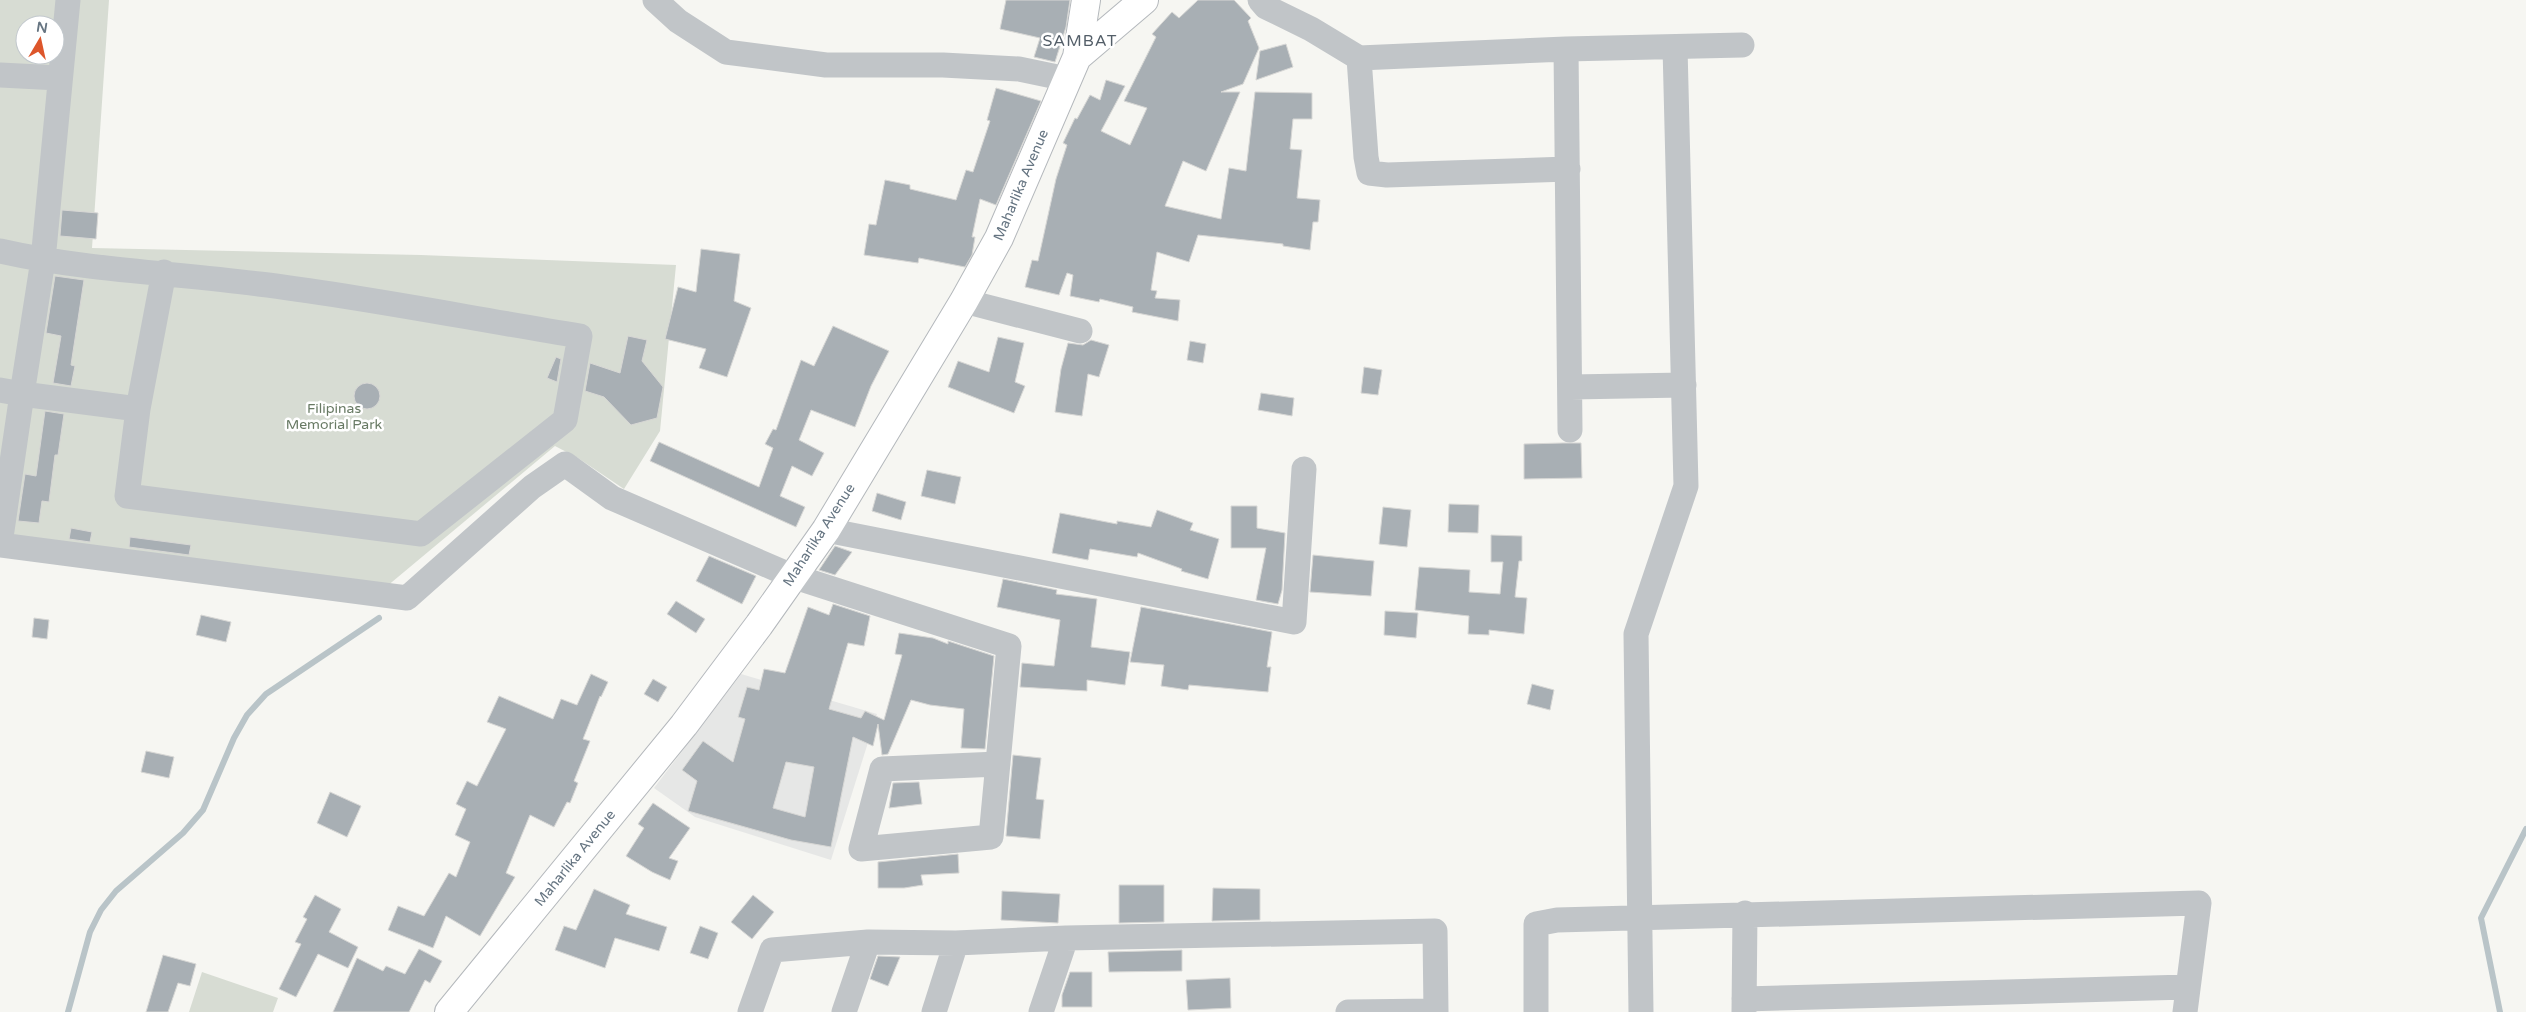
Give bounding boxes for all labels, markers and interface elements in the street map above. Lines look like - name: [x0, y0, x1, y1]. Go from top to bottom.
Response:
- north arrow: [15, 15, 65, 65]
- text: N: [35, 18, 49, 37]
- district label: SAMBAT: [1042, 31, 1118, 51]
- street label: Maharlika Avenue: [990, 127, 1052, 243]
- park label: Filipinas Memorial Park: [286, 400, 383, 433]
- street label: Maharlika Avenue: [779, 480, 859, 590]
- street label: Maharlika Avenue: [531, 806, 619, 910]

